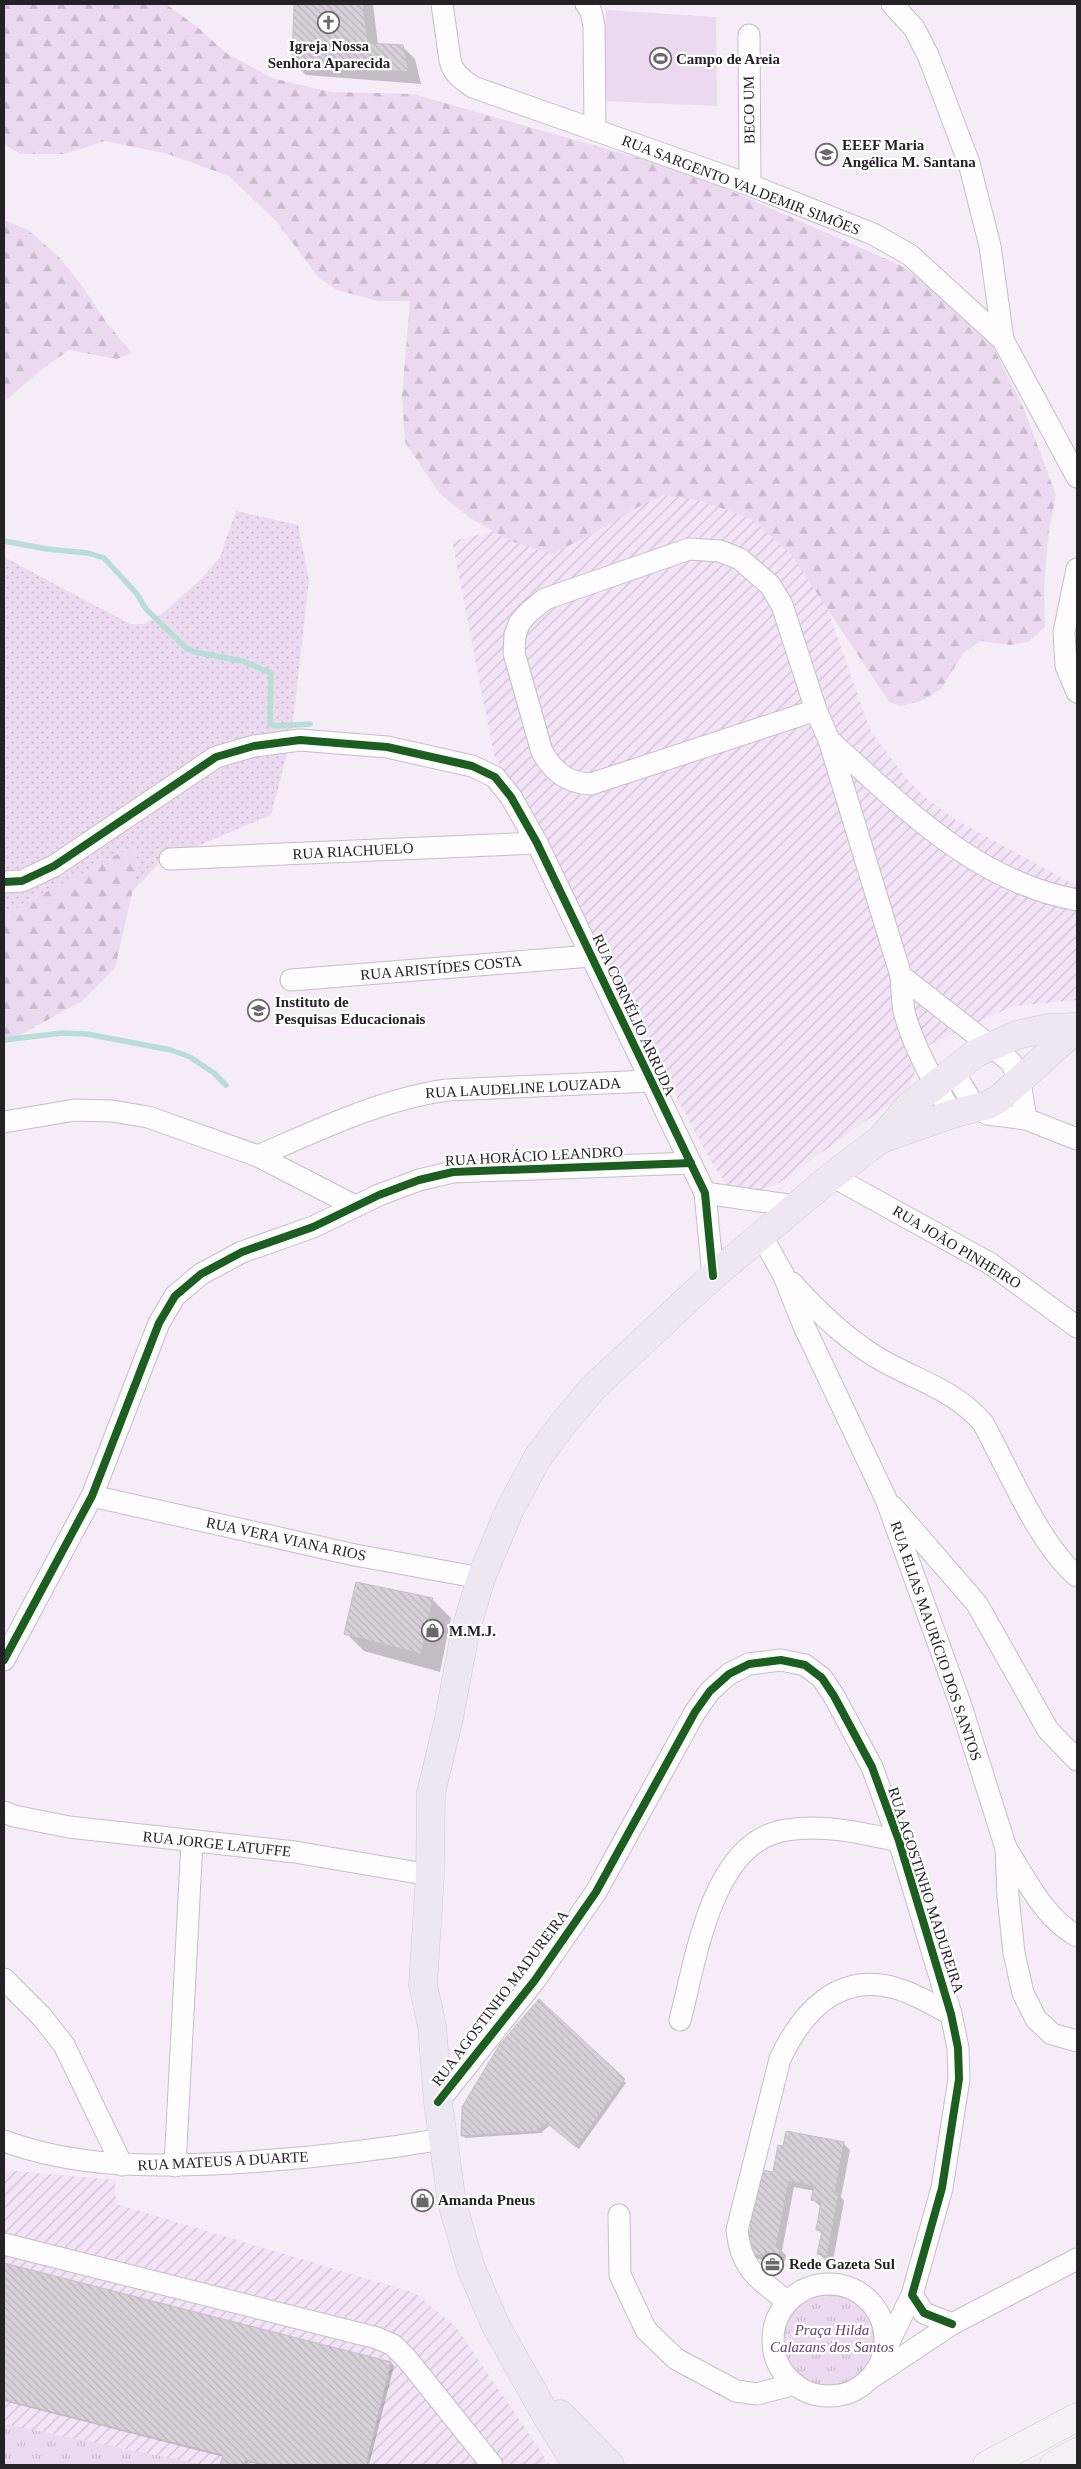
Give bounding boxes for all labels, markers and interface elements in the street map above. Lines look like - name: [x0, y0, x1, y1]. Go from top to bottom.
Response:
- church icon: Igreja Nossa Senhora Aparecida: [317, 11, 341, 35]
- place label: Igreja Nossa Senhora Aparecida: [268, 38, 391, 71]
- sports icon: Campo de Areia: [648, 47, 672, 71]
- place label: Campo de Areia: [676, 51, 780, 67]
- street label: BECO UM: [740, 76, 758, 144]
- street label: RUA SARGENTO VALDEMIR SIMÕES: [620, 132, 862, 238]
- place label: EEEF Maria Angélica M. Santana: [842, 137, 976, 170]
- school or university icon: EEEF Maria Angélica M. Santana: [814, 142, 838, 166]
- street label: RUA RIACHUELO: [292, 840, 414, 862]
- street label: RUA CORNÉLIO ARRUDA: [589, 932, 679, 1099]
- street label: RUA ARISTÍDES COSTA: [360, 953, 523, 983]
- place label: Instituto de Pesquisas Educacionais: [275, 994, 426, 1027]
- school or university icon: Instituto de Pesquisas Educacionais: [247, 999, 271, 1023]
- street label: RUA LAUDELINE LOUZADA: [425, 1075, 621, 1101]
- street label: RUA HORÁCIO LEANDRO: [445, 1143, 624, 1169]
- street label: RUA JOÃO PINHEIRO: [890, 1202, 1024, 1292]
- street label: RUA VERA VIANA RIOS: [205, 1514, 367, 1564]
- street label: RUA ELIAS MAURÍCIO DOS SANTOS: [887, 1519, 985, 1763]
- shop icon: M.M.J.: [421, 1619, 445, 1643]
- place label: M.M.J.: [449, 1623, 496, 1639]
- street label: RUA AGOSTINHO MADUREIRA: [885, 1785, 967, 1995]
- street label: RUA JORGE LATUFFE: [142, 1828, 292, 1860]
- street label: RUA AGOSTINHO MADUREIRA: [429, 1907, 571, 2089]
- street label: RUA MATEUS A DUARTE: [137, 2149, 309, 2173]
- shop icon: Amanda Pneus: [410, 2188, 434, 2212]
- place label: Amanda Pneus: [438, 2192, 535, 2208]
- office icon: Rede Gazeta Sul: [761, 2252, 785, 2276]
- place label: Rede Gazeta Sul: [789, 2256, 895, 2272]
- park label: Praça Hilda Calazans dos Santos: [770, 2322, 894, 2355]

